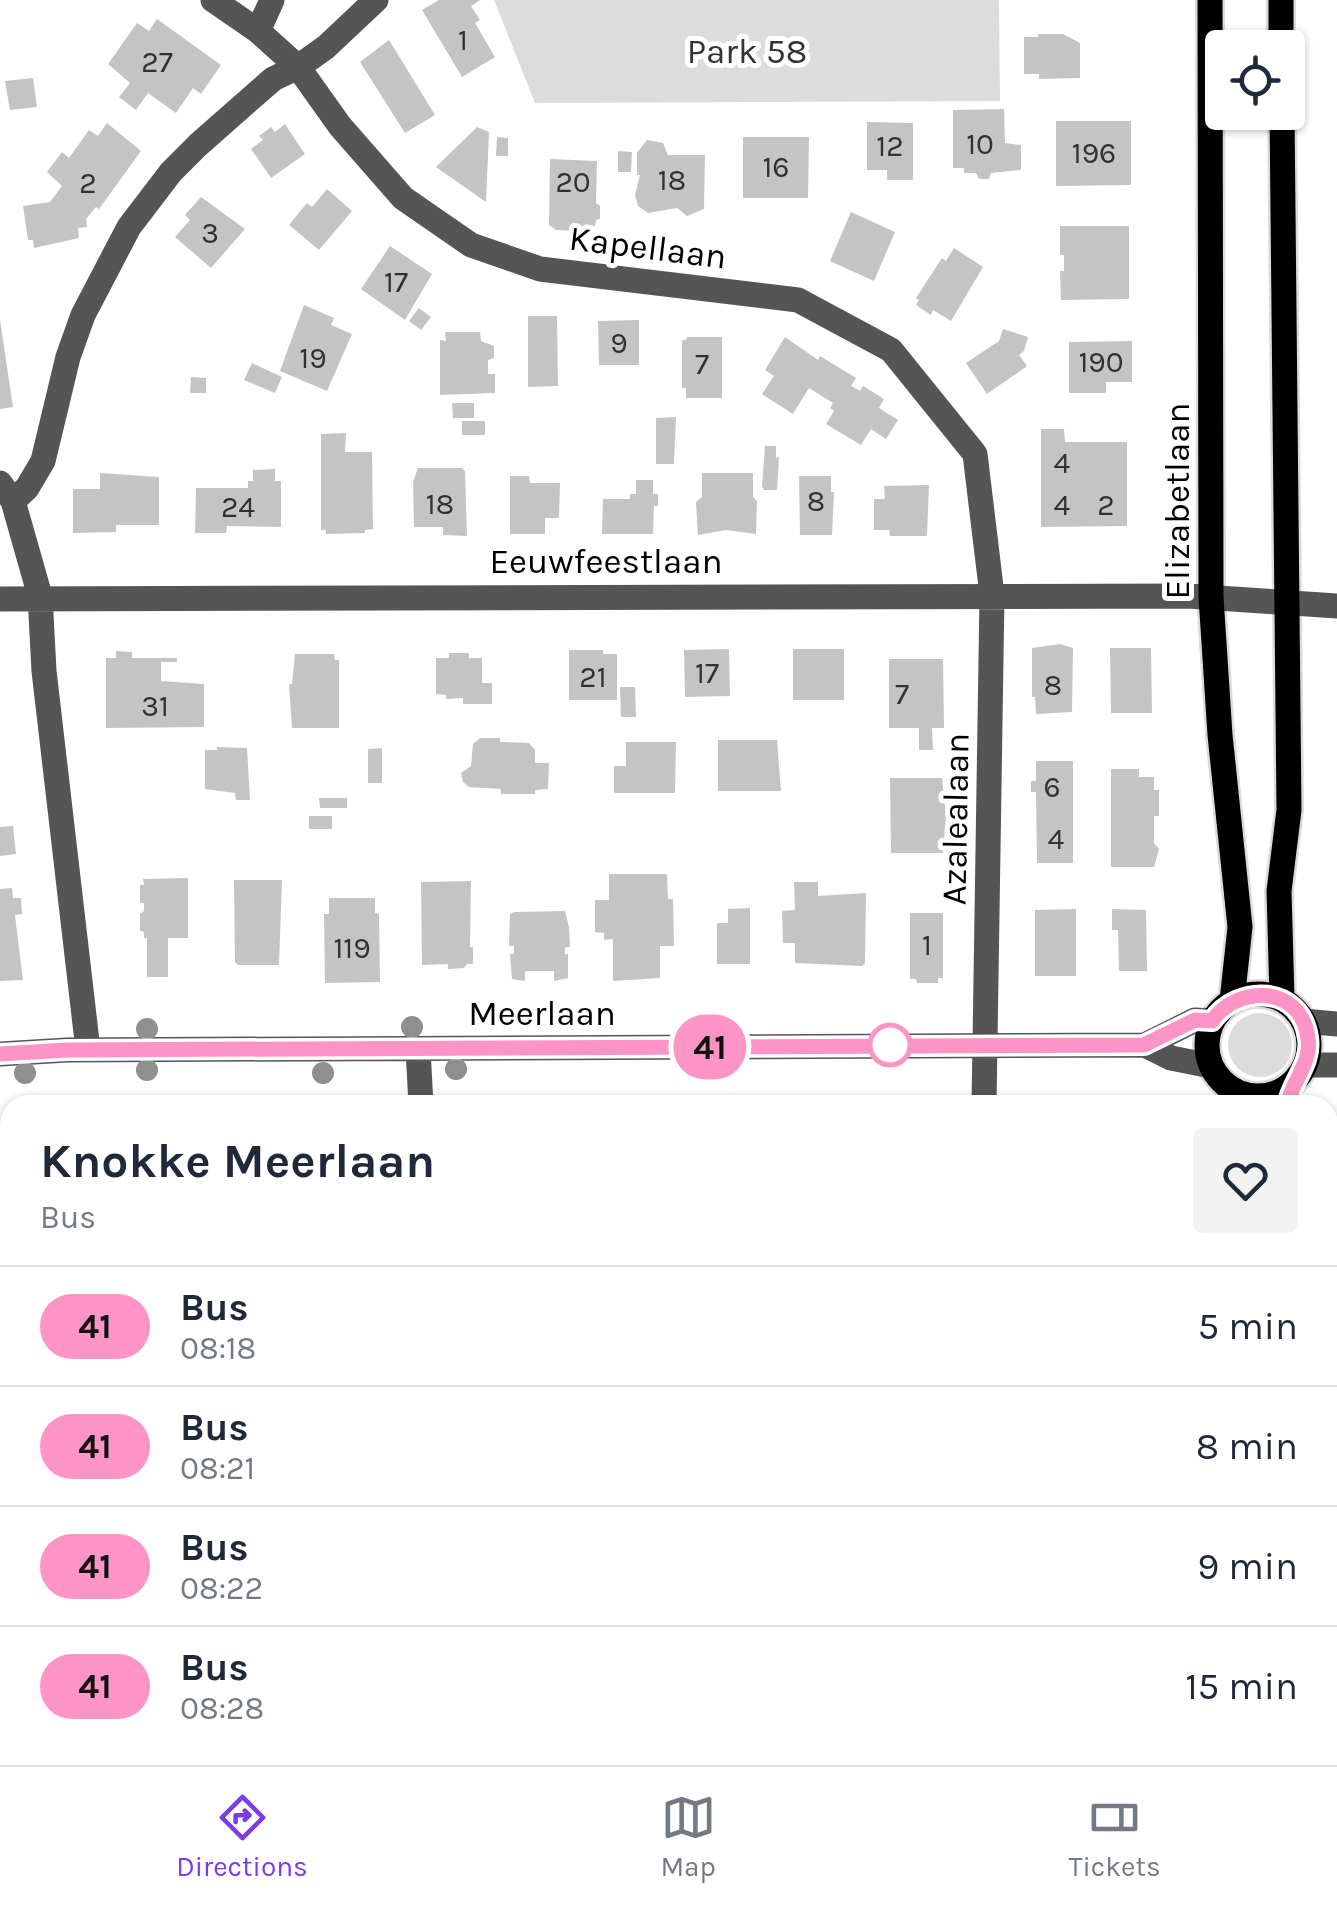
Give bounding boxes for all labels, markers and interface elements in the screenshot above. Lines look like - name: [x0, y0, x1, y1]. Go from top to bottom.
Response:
- house number: 1: [458, 22, 468, 58]
- map controls: [1205, 30, 1305, 130]
- button: locate: [1205, 30, 1305, 130]
- park label: Park 58: [687, 31, 807, 72]
- house number: 27: [141, 44, 173, 80]
- house number: 10: [966, 126, 994, 162]
- house number: 12: [876, 128, 904, 164]
- house number: 196: [1072, 135, 1116, 171]
- house number: 16: [762, 149, 790, 185]
- house number: 18: [658, 162, 686, 198]
- house number: 20: [555, 164, 591, 200]
- house number: 2: [79, 165, 97, 201]
- house number: 3: [201, 215, 219, 251]
- street label: Kapellaan: [567, 218, 729, 277]
- house number: 17: [384, 264, 408, 300]
- house number: 9: [610, 325, 628, 361]
- house number: 19: [299, 340, 327, 376]
- house number: 190: [1078, 344, 1124, 380]
- house number: 7: [695, 346, 709, 382]
- street label: Elizabetlaan: [1157, 402, 1198, 600]
- house number: 4: [1054, 445, 1071, 481]
- house number: 8: [807, 483, 825, 519]
- house number: 18: [426, 486, 454, 522]
- house number: 4: [1054, 487, 1071, 523]
- house number: 2: [1097, 487, 1115, 523]
- house number: 24: [221, 489, 255, 525]
- street label: Eeuwfeestlaan: [489, 541, 723, 582]
- house number: 17: [695, 655, 719, 691]
- house number: 21: [579, 659, 607, 695]
- house number: 8: [1044, 667, 1062, 703]
- house number: 7: [895, 676, 909, 712]
- house number: 31: [141, 688, 169, 724]
- street label: Azalealaan: [933, 732, 978, 906]
- house number: 6: [1043, 769, 1061, 805]
- house number: 4: [1048, 821, 1065, 857]
- house number: 1: [922, 927, 932, 963]
- house number: 119: [333, 930, 371, 966]
- street label: Meerlaan: [468, 993, 616, 1034]
- line badge: 41: [665, 1014, 755, 1080]
- unlabelled marker: [869, 1024, 911, 1066]
- text: 41: [693, 1027, 727, 1068]
- button: heart: [1193, 1128, 1298, 1233]
- text: Knokke Meerlaan: [40, 1133, 435, 1189]
- text: Bus: [40, 1199, 96, 1236]
- text: Bus: [180, 1285, 249, 1330]
- text: 5 min: [1198, 1304, 1298, 1349]
- text: 41: [78, 1306, 112, 1347]
- text: 08:18: [180, 1330, 256, 1367]
- text: Bus: [180, 1405, 249, 1450]
- text: 8 min: [1196, 1424, 1298, 1469]
- text: 41: [78, 1426, 112, 1467]
- text: 08:21: [180, 1450, 255, 1487]
- text: Bus: [180, 1525, 249, 1570]
- text: 9 min: [1197, 1544, 1298, 1589]
- text: 41: [78, 1546, 112, 1587]
- text: 08:22: [180, 1570, 263, 1607]
- text: Bus: [180, 1645, 249, 1690]
- text: 15 min: [1185, 1664, 1298, 1709]
- text: 41: [78, 1666, 112, 1707]
- text: 08:28: [180, 1690, 264, 1727]
- tab: Directions: [176, 1790, 308, 1883]
- tab: Map: [660, 1790, 716, 1883]
- tab: Tickets: [1068, 1790, 1161, 1883]

